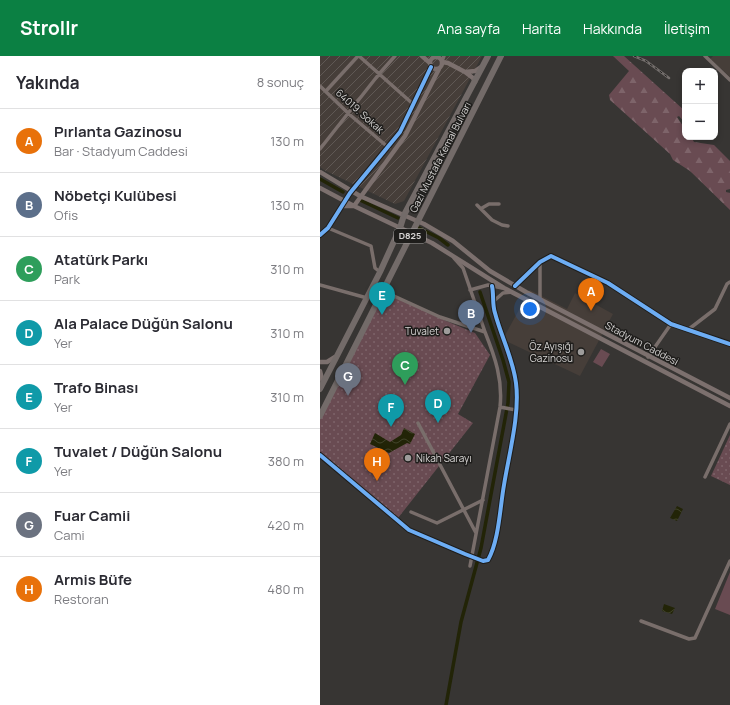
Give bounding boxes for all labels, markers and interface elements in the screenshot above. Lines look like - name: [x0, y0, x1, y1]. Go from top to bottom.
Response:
- text: Strollr: [20, 15, 78, 41]
- text: Ana sayfa: [437, 19, 500, 38]
- text: Harita: [522, 19, 561, 38]
- text: Hakkında: [583, 19, 642, 38]
- text: İletişim: [664, 19, 710, 38]
- map controls: [682, 68, 718, 140]
- button: +: [682, 68, 718, 104]
- text: Yakında: [16, 71, 80, 94]
- text: 8 sonuç: [257, 73, 304, 91]
- street label: 64019. Sokak: [333, 86, 388, 137]
- street label: Gazi Mustafa Kemal Bulvarı: [406, 99, 474, 215]
- button: −: [682, 104, 718, 140]
- text: Pırlanta Gazinosu: [54, 121, 182, 142]
- text: A: [25, 132, 33, 150]
- text: 130 m: [270, 132, 304, 150]
- text: Bar · Stadyum Caddesi: [54, 142, 188, 160]
- text: Nöbetçi Kulübesi: [54, 185, 177, 206]
- text: B: [25, 196, 33, 214]
- text: 130 m: [270, 196, 304, 214]
- text: Ofis: [54, 206, 78, 224]
- road number: D825: [394, 229, 426, 243]
- text: Atatürk Parkı: [54, 249, 148, 270]
- text: C: [24, 260, 34, 278]
- text: 310 m: [270, 260, 304, 278]
- text: Park: [54, 270, 80, 288]
- pin: A: [578, 278, 604, 311]
- pin: E: [369, 282, 395, 315]
- your location: [520, 299, 540, 319]
- pin: B: [458, 300, 484, 333]
- text: Ala Palace Düğün Salonu: [54, 313, 233, 334]
- street label: Stadyum Caddesi: [603, 318, 681, 368]
- text: D: [24, 324, 34, 342]
- text: 310 m: [270, 324, 304, 342]
- place label: Tuvalet: [405, 324, 439, 338]
- marker: Tuvalet: [442, 326, 452, 336]
- text: Yer: [54, 334, 72, 352]
- place label: Öz Ayışığı Gazinosu: [529, 339, 573, 365]
- marker: Öz Ayışığı Gazinosu: [576, 347, 586, 357]
- pin: C: [392, 352, 418, 385]
- pin: G: [335, 363, 361, 396]
- text: Trafo Binası: [54, 377, 138, 398]
- text: E: [25, 388, 33, 406]
- text: 310 m: [270, 388, 304, 406]
- pin: D: [425, 390, 451, 423]
- pin: F: [378, 394, 404, 427]
- text: Yer: [54, 398, 72, 416]
- text: Tuvalet / Düğün Salonu: [54, 441, 222, 462]
- pin: H: [364, 448, 390, 481]
- place label: Nikah Sarayı: [416, 451, 472, 465]
- text: F: [26, 452, 32, 470]
- text: 380 m: [268, 452, 304, 470]
- marker: Nikah Sarayı: [403, 453, 413, 463]
- text: Yer: [54, 462, 72, 480]
- text: Fuar Camii: [54, 505, 130, 526]
- text: G: [24, 516, 34, 534]
- text: 420 m: [267, 516, 304, 534]
- text: Cami: [54, 526, 85, 544]
- text: Armis Büfe: [54, 569, 132, 590]
- text: H: [24, 580, 34, 598]
- text: 480 m: [267, 580, 304, 598]
- text: Restoran: [54, 590, 109, 608]

